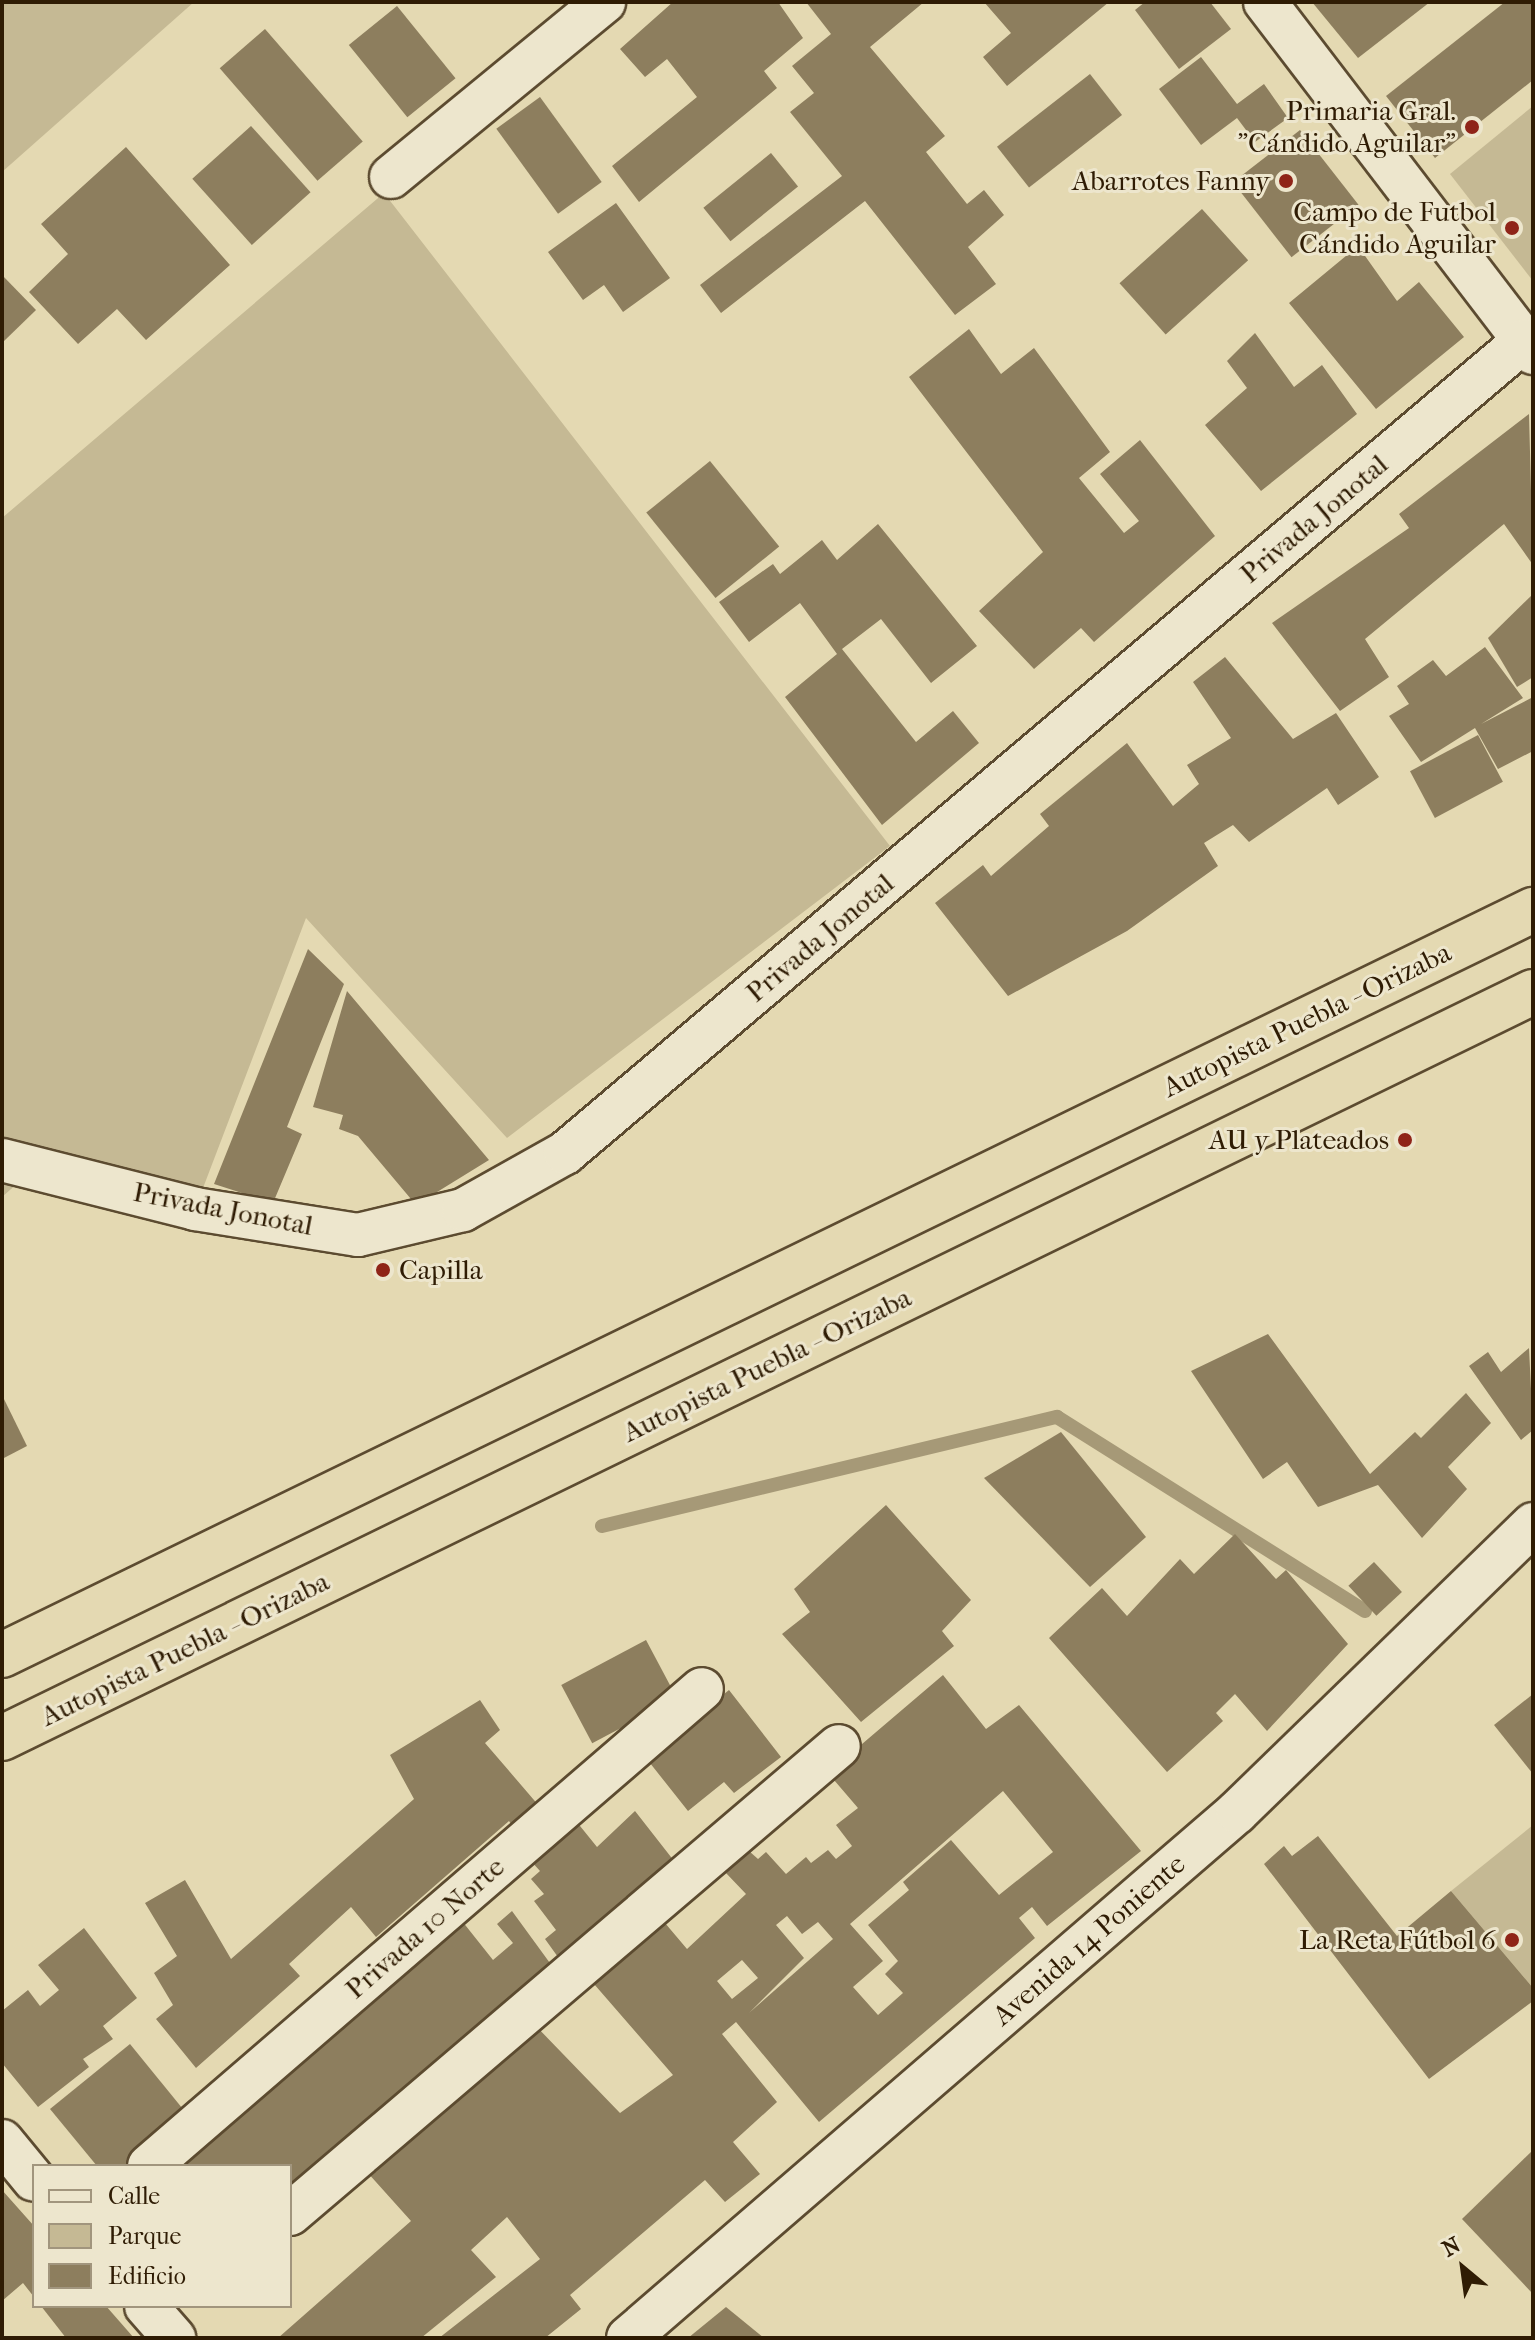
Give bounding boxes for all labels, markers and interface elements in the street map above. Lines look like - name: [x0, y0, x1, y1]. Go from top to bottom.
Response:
- place label: Primaria Gral. "Cándido Aguilar": [1237, 94, 1456, 160]
- marker: Primaria Gral. "Cándido Aguilar": [1463, 118, 1481, 136]
- place label: Abarrotes Fanny: [1072, 164, 1270, 198]
- marker: Abarrotes Fanny: [1277, 172, 1295, 190]
- place label: Campo de Futbol Cándido Aguilar: [1293, 195, 1496, 261]
- marker: Campo de Futbol Cándido Aguilar: [1503, 219, 1521, 237]
- street label: Privada Jonotal: [1233, 448, 1395, 590]
- street label: Privada Jonotal: [739, 867, 901, 1009]
- street label: Autopista Puebla - Orizaba: [1157, 936, 1457, 1104]
- place label: AU y Plateados: [1209, 1123, 1389, 1157]
- marker: AU y Plateados: [1396, 1131, 1414, 1149]
- street label: Privada Jonotal: [130, 1175, 316, 1243]
- place label: Capilla: [399, 1253, 483, 1287]
- marker: Capilla: [374, 1261, 392, 1279]
- street label: Autopista Puebla - Orizaba: [617, 1281, 917, 1449]
- street label: Autopista Puebla - Orizaba: [35, 1565, 335, 1733]
- street label: Avenida 14 Poniente: [986, 1847, 1192, 2033]
- street label: Privada 10 Norte: [339, 1850, 511, 2006]
- place label: La Reta Fútbol 6: [1299, 1923, 1496, 1957]
- marker: La Reta Fútbol 6: [1503, 1931, 1521, 1949]
- legend: [32, 2164, 292, 2308]
- text: Calle: [108, 2182, 160, 2210]
- text: Parque: [108, 2222, 181, 2250]
- north arrow: [1423, 2228, 1503, 2308]
- text: N: [1438, 2232, 1465, 2262]
- text: Edificio: [108, 2262, 186, 2290]

